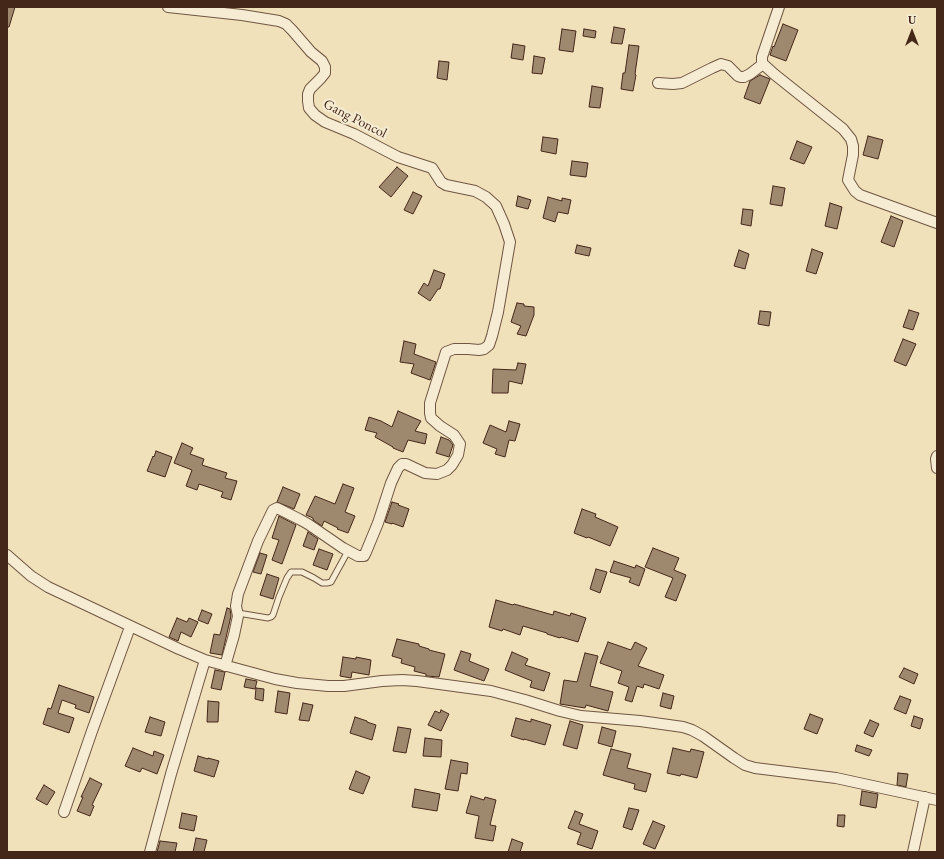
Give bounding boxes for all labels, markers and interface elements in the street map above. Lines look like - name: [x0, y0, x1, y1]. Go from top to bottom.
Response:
- north arrow: [892, 12, 932, 52]
- text: U: [908, 13, 916, 27]
- street label: Gang Poncol: [320, 96, 390, 142]

